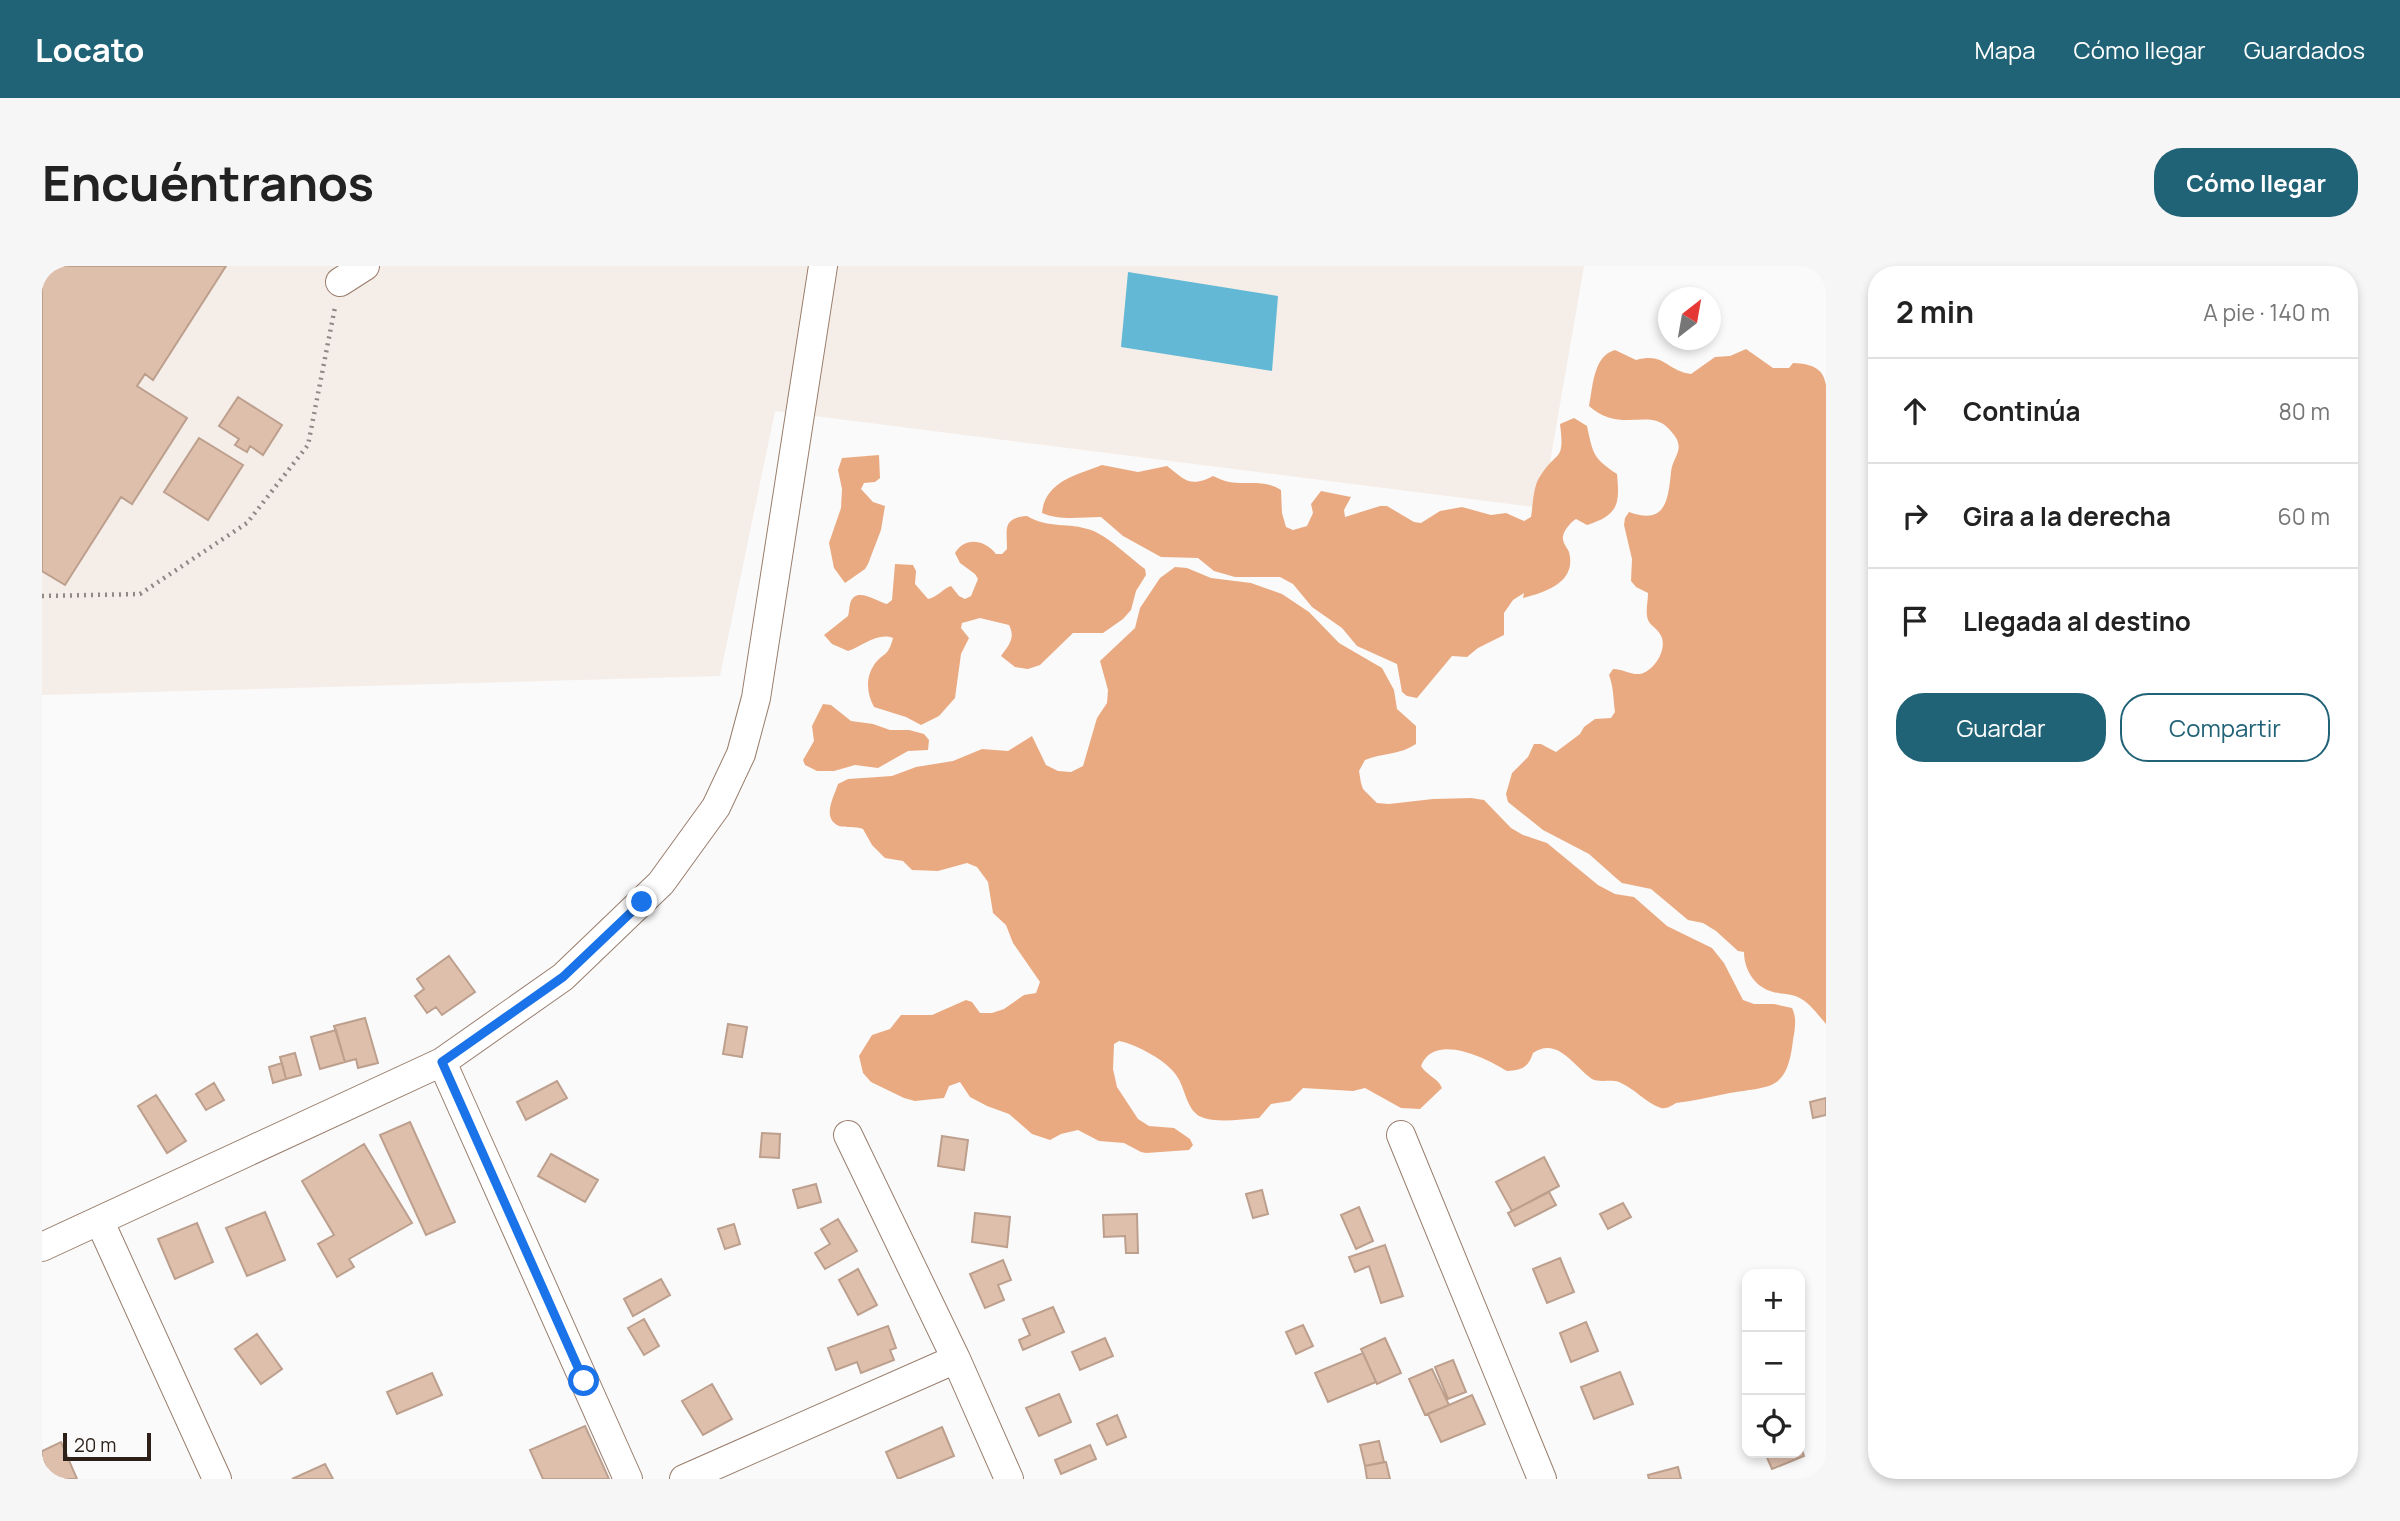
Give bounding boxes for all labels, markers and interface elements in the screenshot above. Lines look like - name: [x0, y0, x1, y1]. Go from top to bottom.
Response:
- text: Locato: [35, 27, 145, 72]
- text: Mapa: [1975, 33, 2036, 66]
- text: Cómo llegar: [2074, 33, 2206, 66]
- text: Guardados: [2244, 33, 2365, 66]
- button: Cómo llegar: [2154, 148, 2358, 217]
- text: Encuéntranos: [42, 149, 374, 216]
- north arrow: [1658, 287, 1721, 350]
- text: 2 min: [1896, 291, 1974, 332]
- text: A pie · 140 m: [2203, 296, 2330, 328]
- icon: ahead: [1896, 392, 1934, 430]
- text: Continúa: [1963, 393, 2081, 429]
- text: 80 m: [2279, 395, 2330, 427]
- icon: right: [1896, 497, 1934, 535]
- text: Gira a la derecha: [1963, 498, 2171, 534]
- text: 60 m: [2278, 500, 2330, 532]
- icon: arrive: [1896, 602, 1934, 640]
- text: Llegada al destino: [1963, 603, 2191, 639]
- button: Guardar: [1896, 693, 2106, 762]
- button: Compartir: [2120, 693, 2330, 762]
- route end: [626, 886, 657, 917]
- map controls: [1742, 1269, 1805, 1458]
- button: +: [1742, 1269, 1805, 1332]
- button: −: [1742, 1332, 1805, 1395]
- route start: [568, 1365, 599, 1396]
- button: locate: [1742, 1395, 1805, 1458]
- scale bar: [63, 1430, 150, 1462]
- text: 20 m: [74, 1432, 116, 1458]

